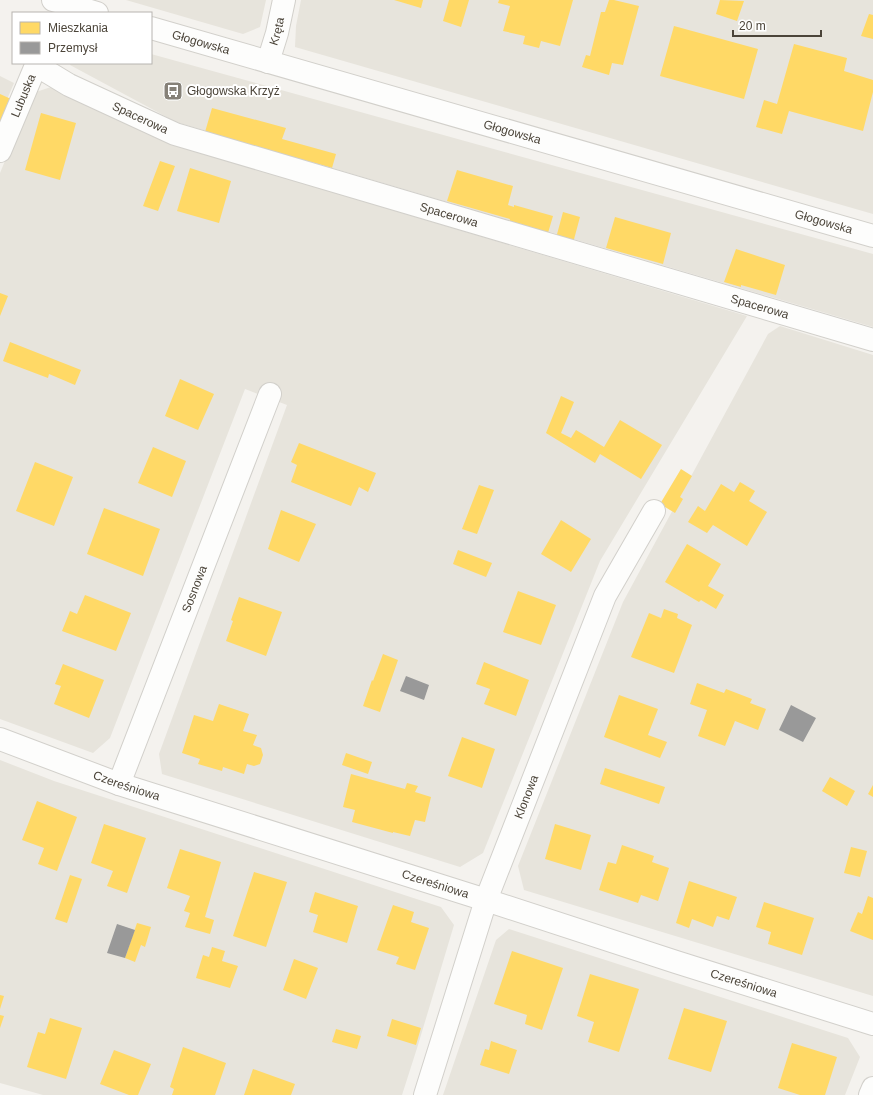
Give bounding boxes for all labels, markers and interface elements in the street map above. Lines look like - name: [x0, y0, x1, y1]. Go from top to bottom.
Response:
- legend: [12, 12, 152, 64]
- scale bar: [733, 12, 821, 38]
- street label: Kręta: [267, 16, 287, 47]
- text: 20 m: [739, 19, 766, 33]
- text: Mieszkania: [48, 21, 108, 35]
- street label: Głogowska: [170, 27, 232, 57]
- text: Przemysł: [48, 41, 98, 55]
- street label: Lubuska: [8, 72, 39, 119]
- bus stop icon: Głogowska Krzyż: [162, 80, 184, 102]
- place label: Głogowska Krzyż: [187, 84, 280, 98]
- street label: Spacerowa: [110, 99, 171, 137]
- street label: Głogowska: [482, 117, 543, 147]
- street label: Spacerowa: [418, 200, 480, 230]
- street label: Głogowska: [793, 207, 854, 237]
- street label: Spacerowa: [729, 291, 791, 322]
- street label: Sosnowa: [179, 563, 210, 615]
- street label: Czereśniowa: [91, 768, 162, 804]
- street label: Klonowa: [511, 773, 541, 821]
- street label: Czereśniowa: [400, 867, 471, 901]
- street label: Czereśniowa: [709, 966, 779, 1001]

